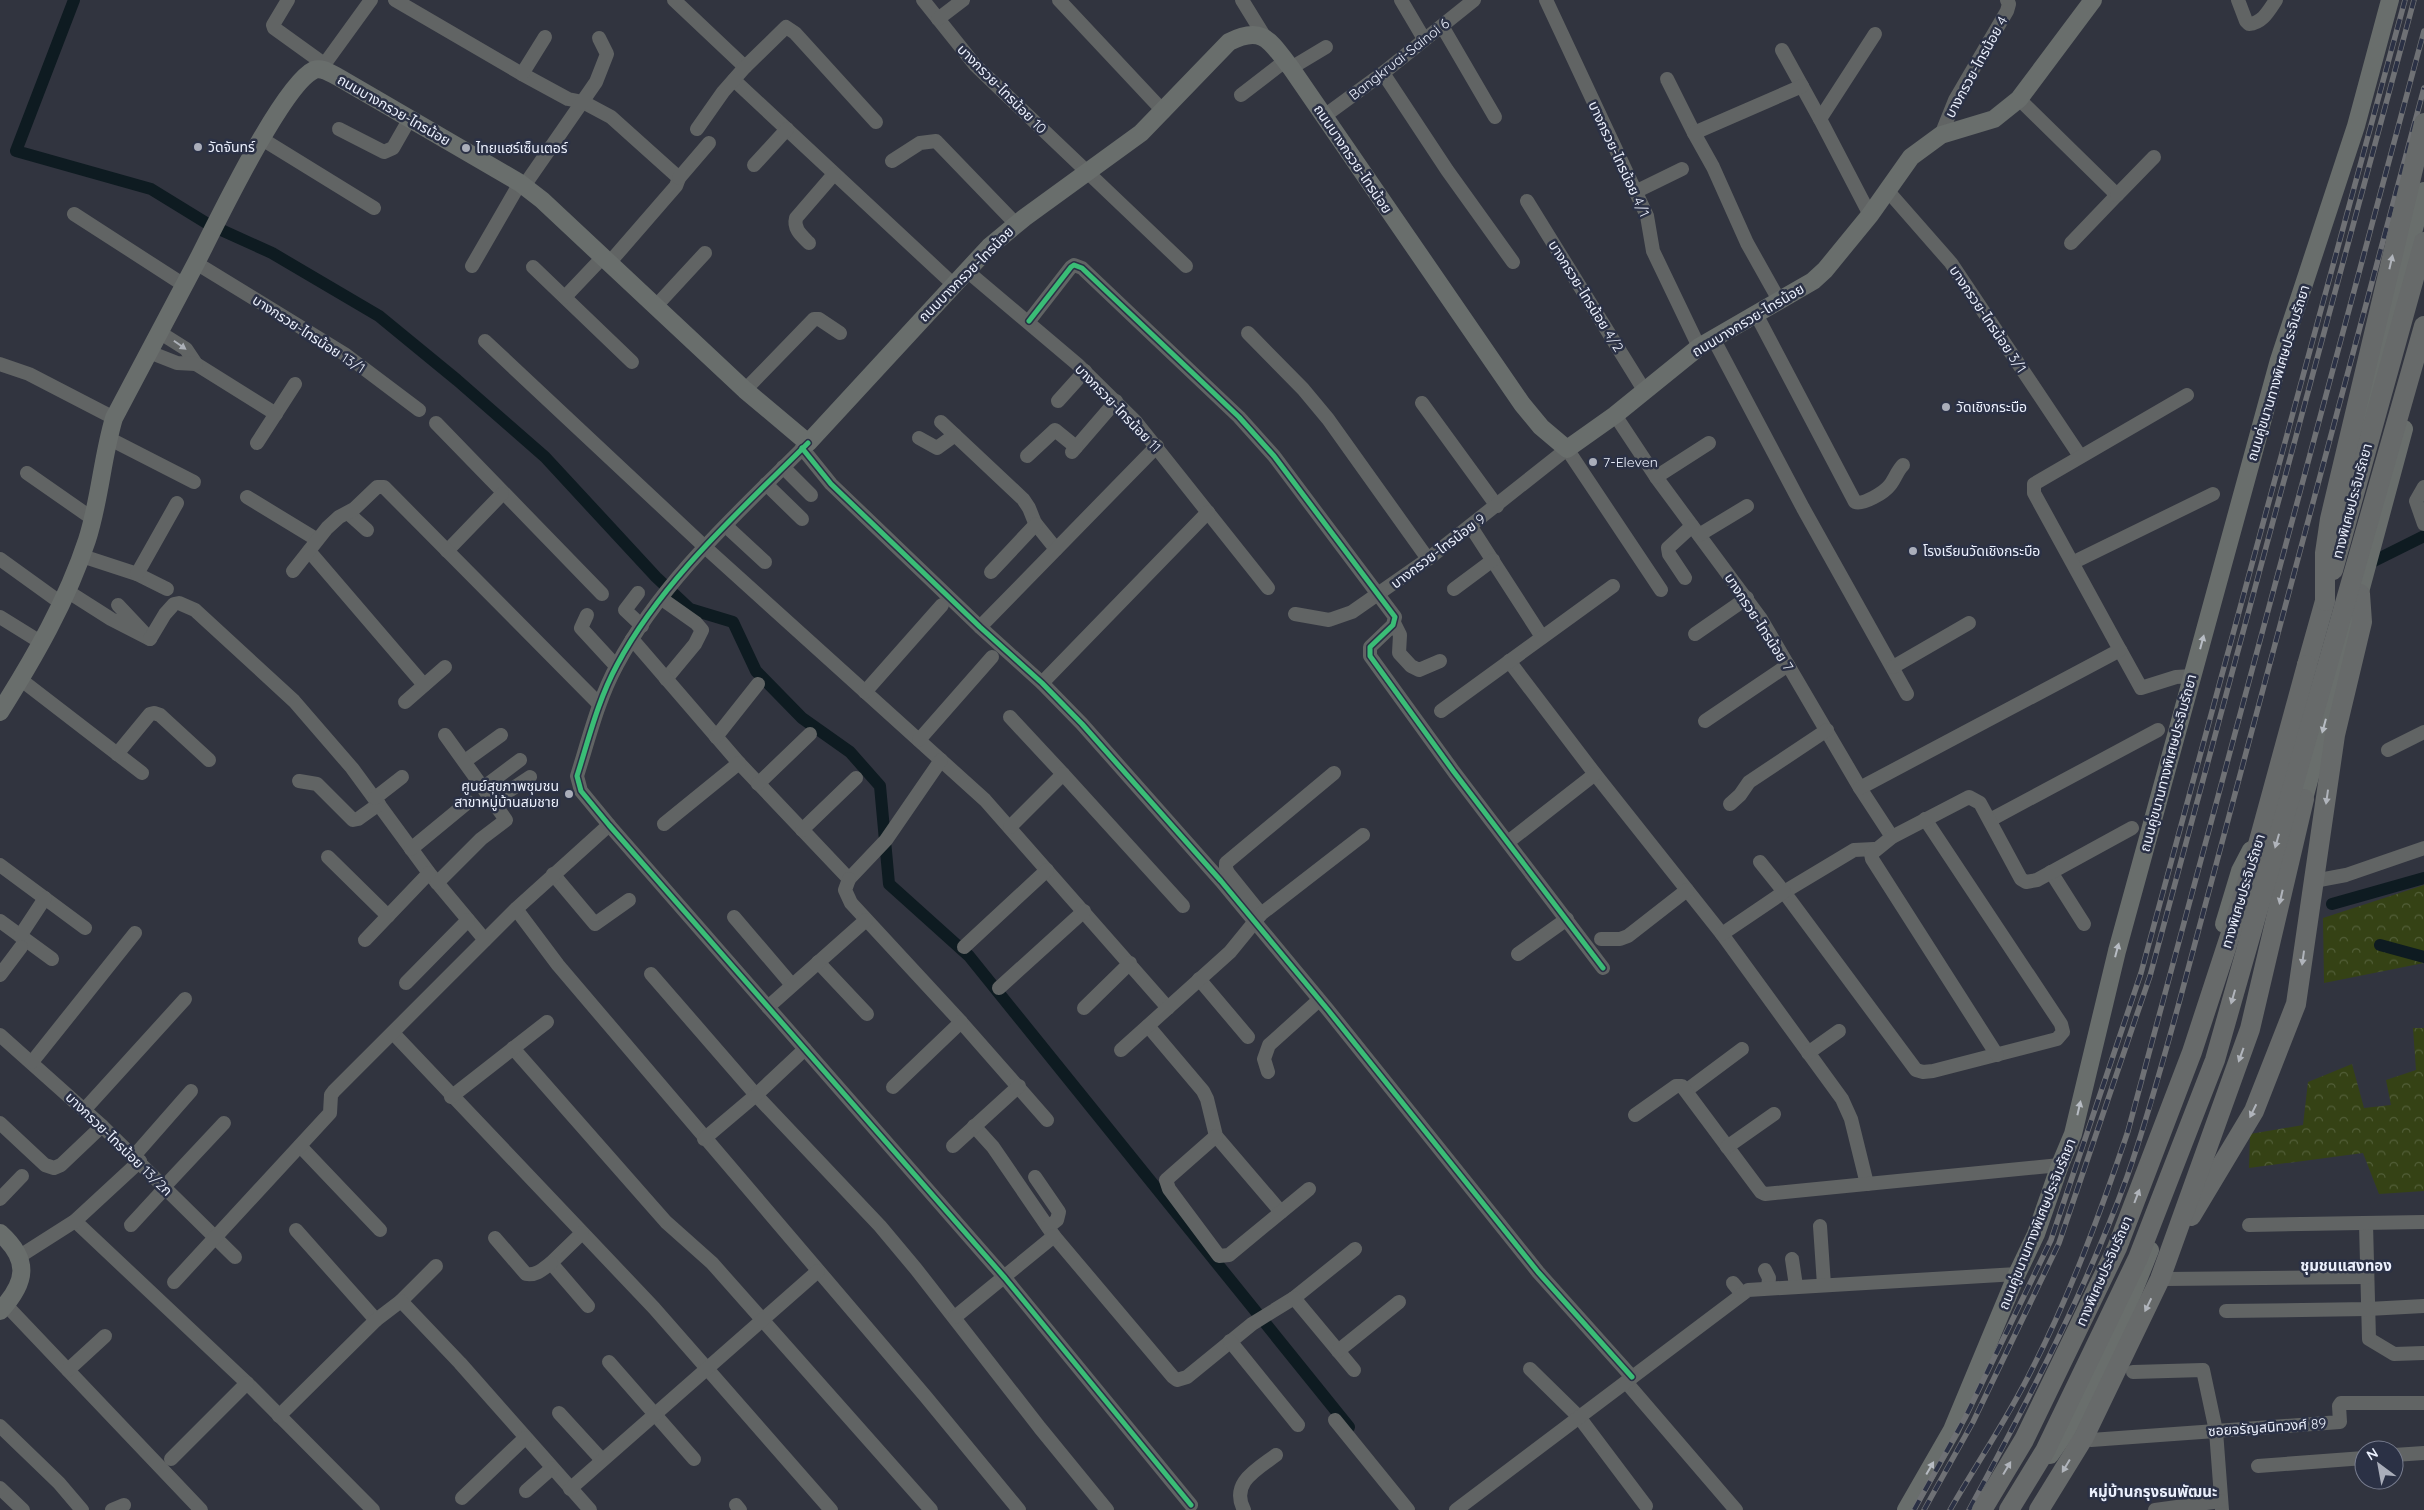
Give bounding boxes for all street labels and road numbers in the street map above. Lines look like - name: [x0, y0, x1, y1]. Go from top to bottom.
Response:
- street label: บางกรวย-ไทรน้อย 4: [1941, 13, 2011, 121]
- street label: Bangkruai-Sainoi 6: [1345, 14, 1453, 104]
- street label: บางกรวย-ไทรน้อย 10: [953, 40, 1051, 138]
- street label: ถนนบางกรวย-ไทรน้อย: [334, 70, 454, 150]
- street label: บางกรวย-ไทรน้อย 4/1: [1584, 98, 1654, 220]
- street label: ถนนบางกรวย-ไทรน้อย: [1310, 101, 1396, 217]
- street label: ถนนบางกรวย-ไทรน้อย: [914, 222, 1018, 326]
- street label: บางกรวย-ไทรน้อย 4/2: [1544, 237, 1628, 355]
- street label: บางกรวย-ไทรน้อย 3/1: [1945, 262, 2031, 376]
- street label: ถนนบางกรวย-ไทรน้อย: [1689, 279, 1807, 361]
- street label: ถนนคู่ขนานทางพิเศษประจิมรัถยา: [2243, 283, 2313, 463]
- street label: บางกรวย-ไทรน้อย 13/1: [249, 291, 369, 377]
- street label: บางกรวย-ไทรน้อย 11: [1071, 360, 1165, 456]
- street label: ทางพิเศษประจิมรัถยา: [2328, 441, 2376, 561]
- street label: บางกรวย-ไทรน้อย 9: [1387, 509, 1489, 592]
- street label: บางกรวย-ไทรน้อย 7: [1721, 570, 1797, 674]
- street label: ถนนคู่ขนานทางพิเศษประจิมรัถยา: [2136, 672, 2200, 854]
- street label: ทางพิเศษประจิมรัถยา: [2217, 832, 2269, 950]
- street label: บางกรวย-ไทรน้อย 13/2ก: [62, 1088, 176, 1200]
- street label: ถนนคู่ขนานทางพิเศษประจิมรัถยา: [1994, 1136, 2080, 1312]
- street label: ทางพิเศษประจิมรัถยา: [2072, 1213, 2136, 1329]
- street label: ซอยจรัญสนิทวงศ์ 89: [2207, 1414, 2327, 1440]

